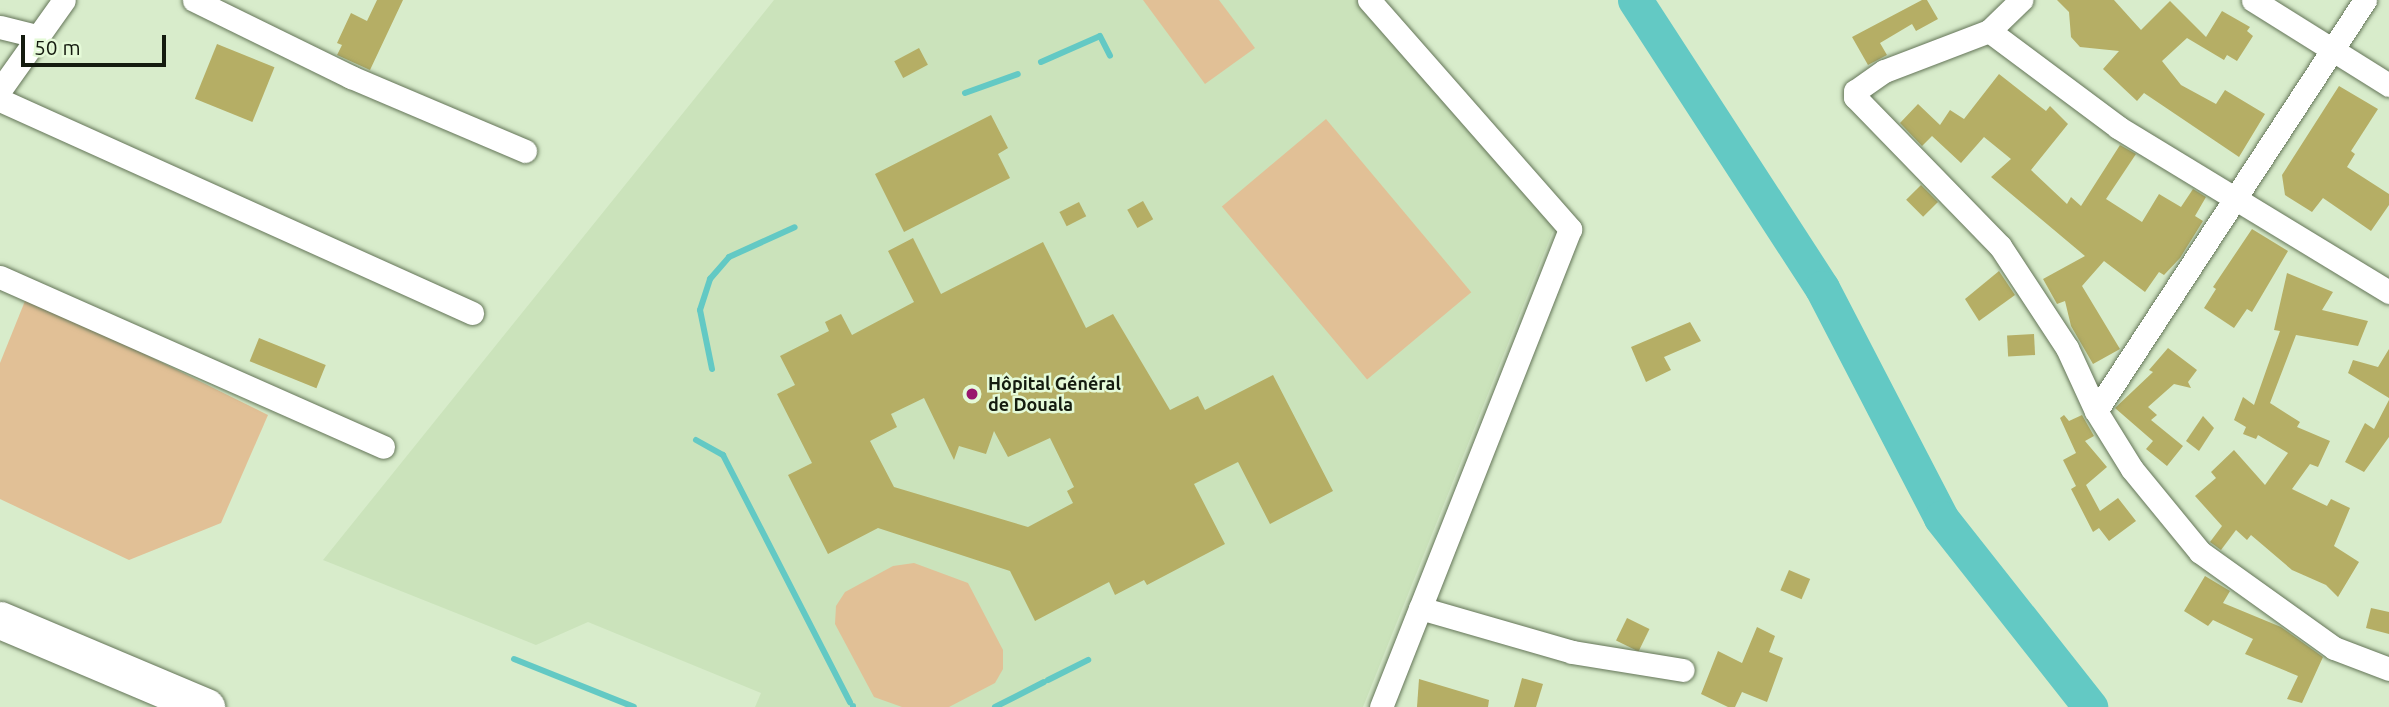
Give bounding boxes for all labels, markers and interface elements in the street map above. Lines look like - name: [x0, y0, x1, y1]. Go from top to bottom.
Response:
- scale bar: [24, 21, 170, 65]
- text: 50 m: [34, 35, 81, 59]
- place label: Hôpital Général de Douala: [988, 373, 1121, 416]
- marker: Hôpital Général de Douala: [962, 384, 982, 404]

